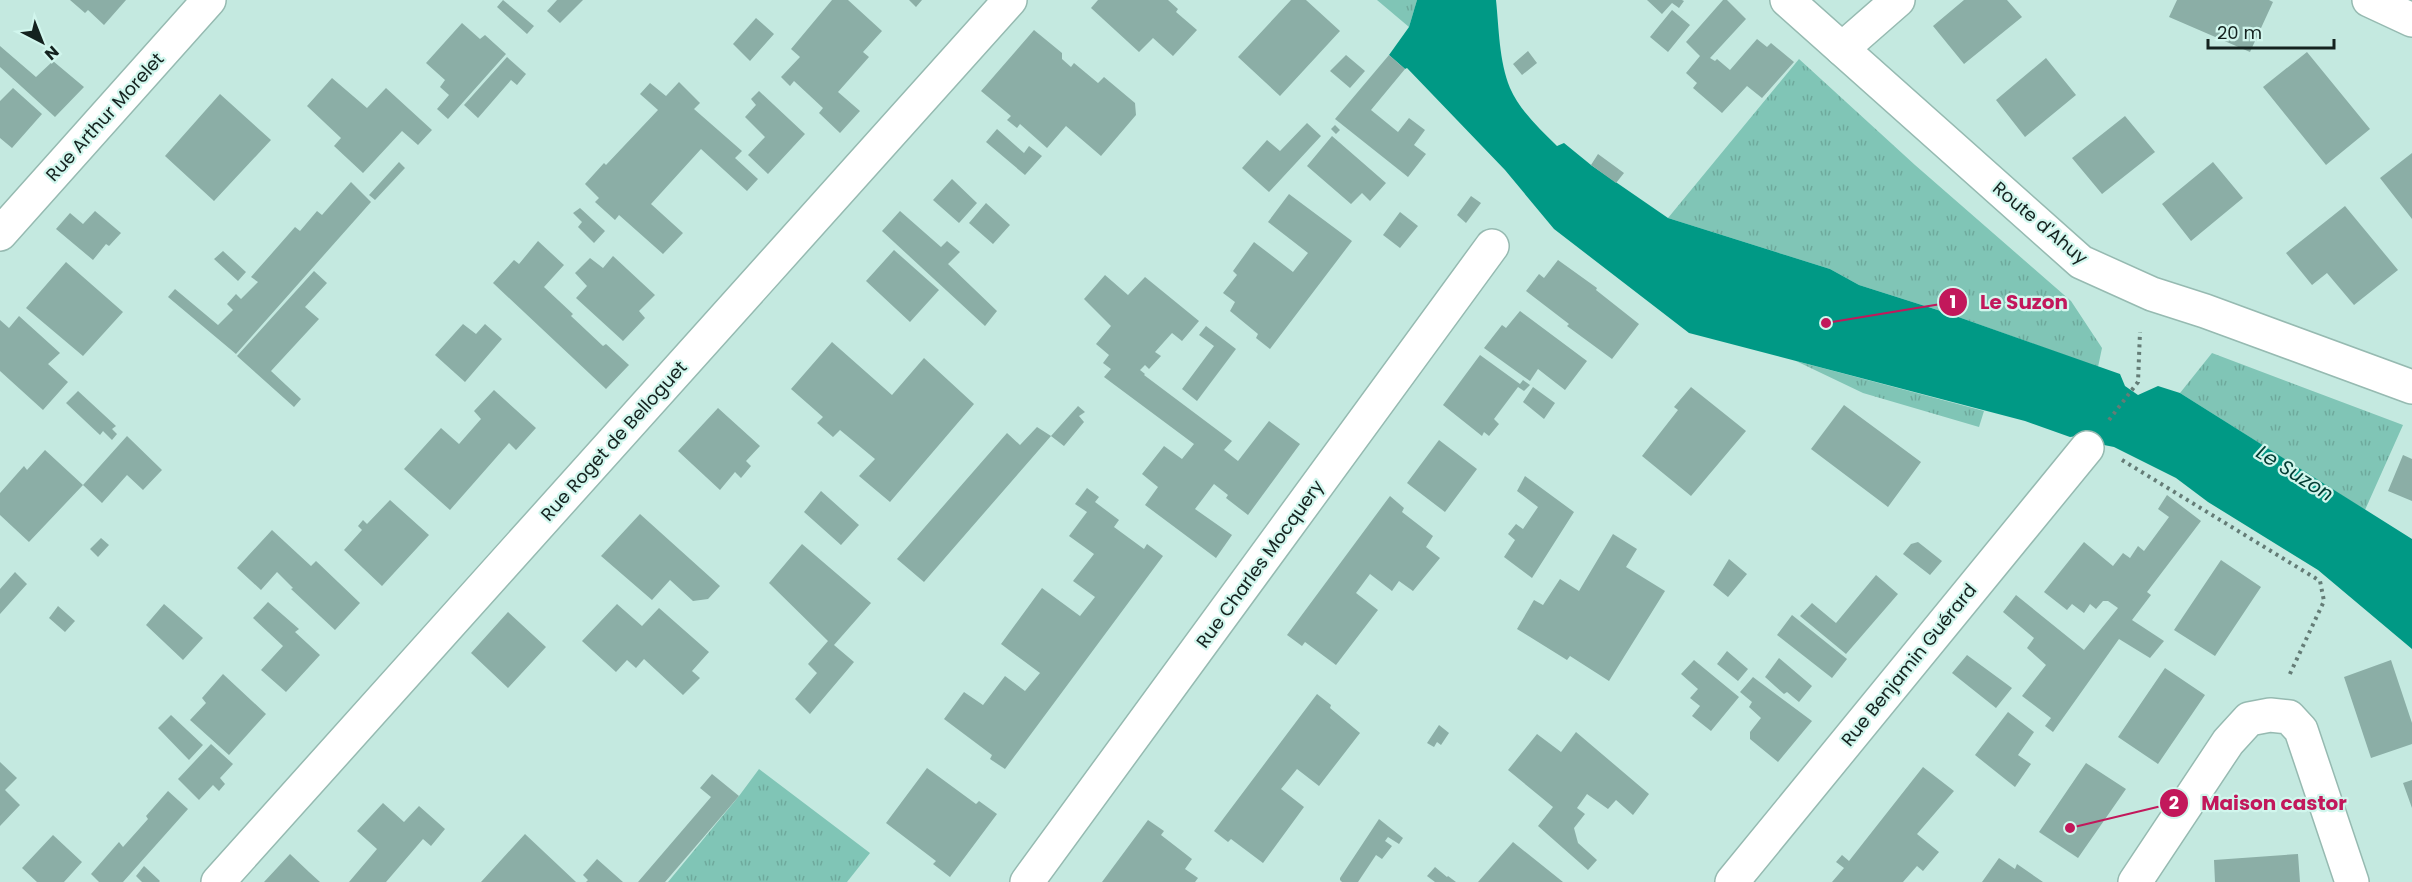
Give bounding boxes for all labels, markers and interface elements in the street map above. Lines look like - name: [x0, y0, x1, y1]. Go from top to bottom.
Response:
- north arrow: [12, 12, 72, 72]
- scale bar: [2208, 12, 2334, 50]
- text: 20 m: [2217, 20, 2262, 45]
- text: N: [40, 40, 64, 65]
- street label: Rue Arthur Morelet: [40, 47, 169, 186]
- street label: Route d'Ahuy: [1988, 175, 2093, 270]
- callout: Le Suzon: [1938, 283, 2080, 321]
- text: Le Suzon: [1980, 288, 2068, 316]
- text: 1: [1950, 289, 1956, 314]
- street label: Rue Roget de Belloguet: [535, 355, 692, 526]
- water label: Le Suzon: [2251, 438, 2339, 508]
- street label: Rue Charles Mocquery: [1190, 475, 1329, 653]
- street label: Rue Benjamin Guérard: [1835, 578, 1982, 751]
- callout: Maison castor: [2159, 784, 2359, 822]
- text: Maison castor: [2201, 789, 2347, 817]
- text: 2: [2169, 790, 2179, 815]

